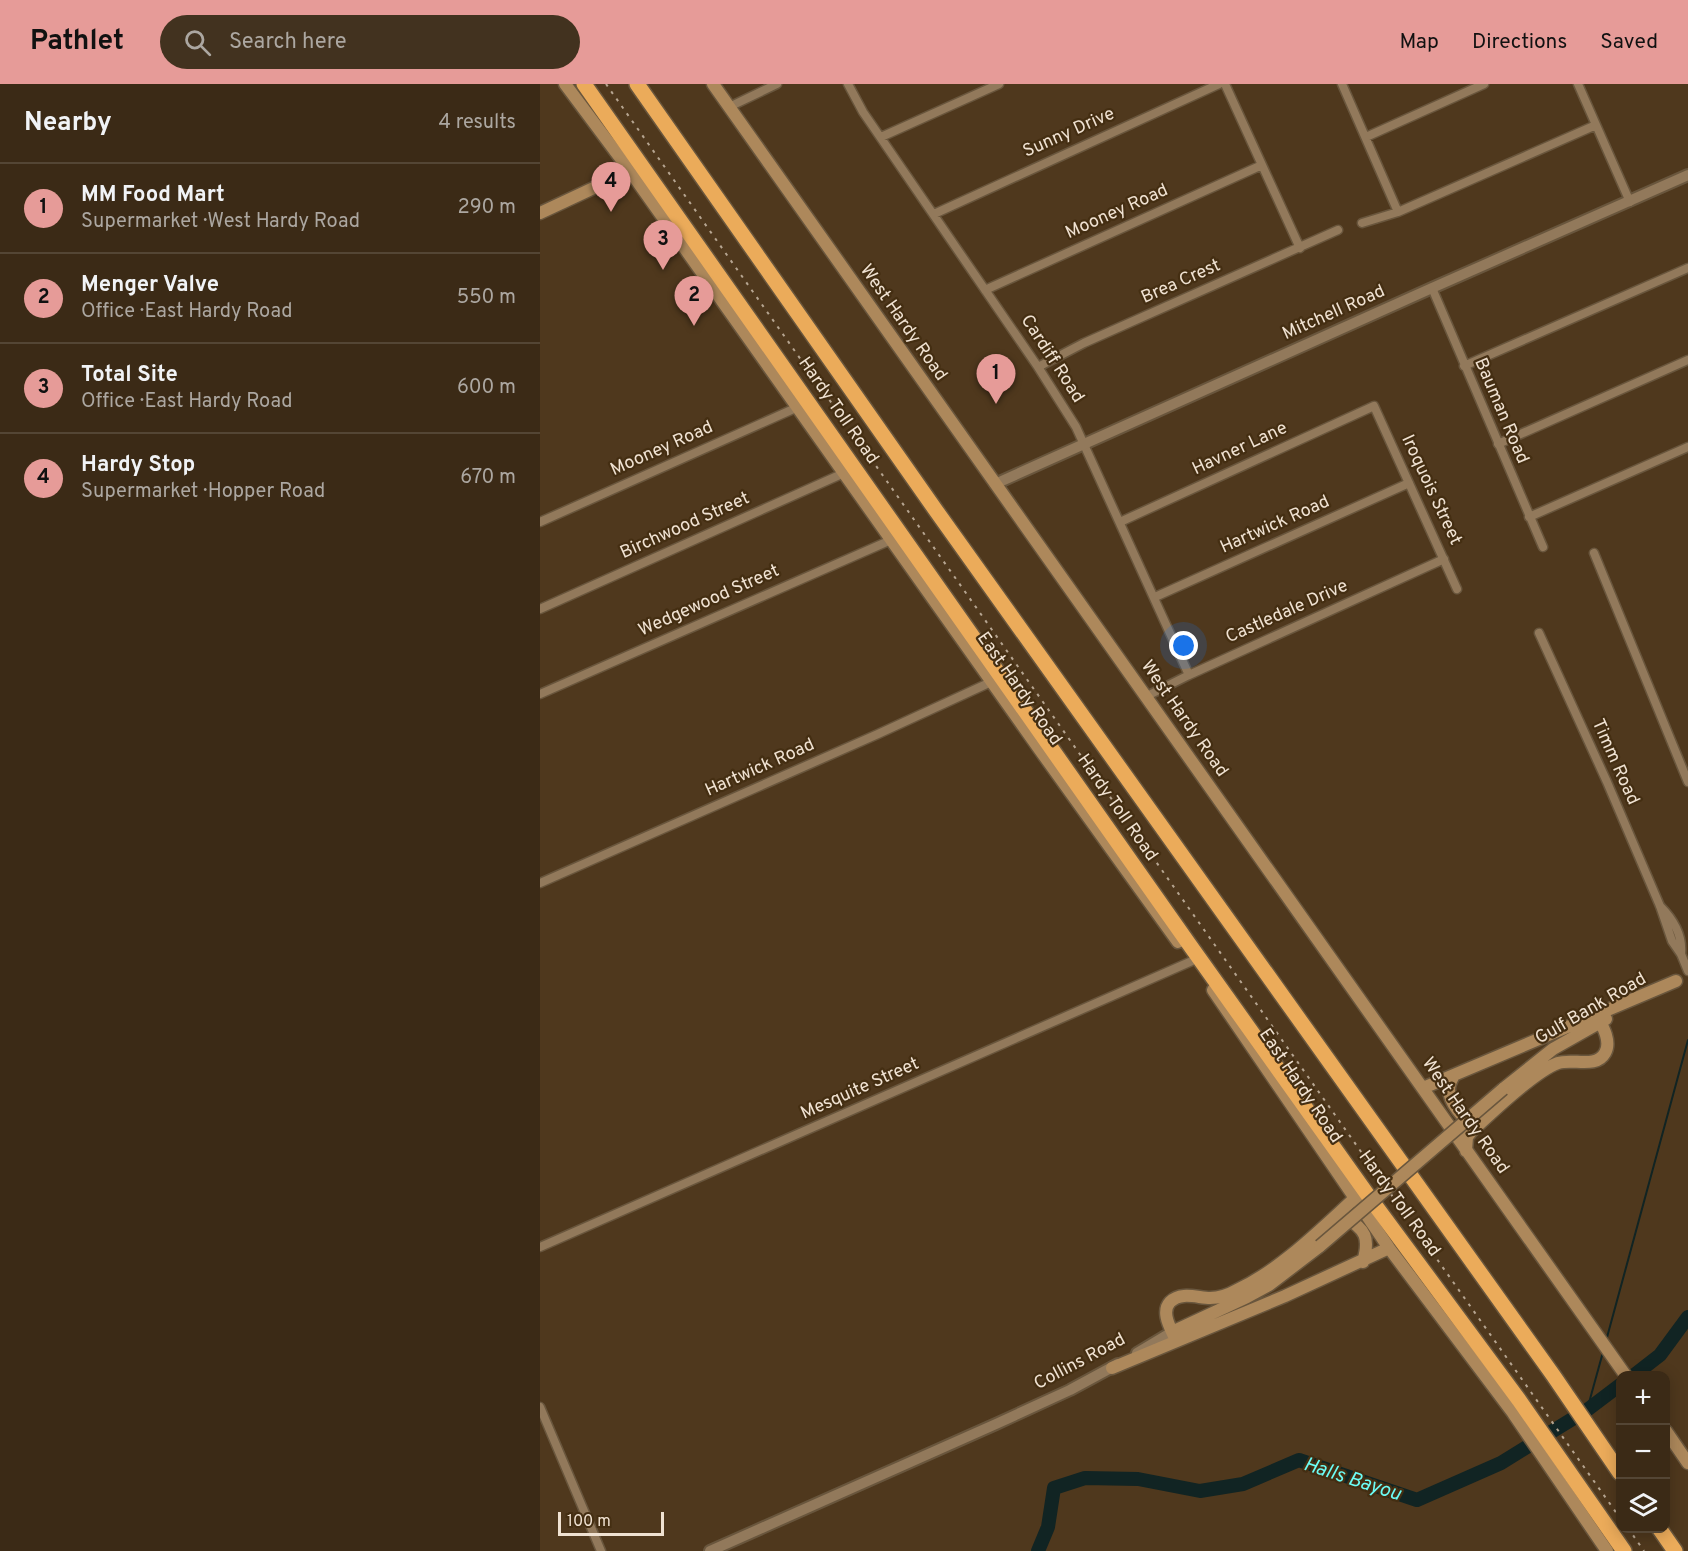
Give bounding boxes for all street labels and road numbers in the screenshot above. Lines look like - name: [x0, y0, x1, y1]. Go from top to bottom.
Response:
- street label: Sunny Drive: [1020, 103, 1118, 163]
- street label: Mooney Road: [1062, 179, 1172, 245]
- street label: Brea Crest: [1138, 254, 1224, 310]
- street label: West Hardy Road: [854, 260, 952, 386]
- street label: Mitchell Road: [1279, 280, 1389, 346]
- street label: Cardiff Road: [1015, 311, 1089, 407]
- street label: Hardy Toll Road: [793, 353, 883, 469]
- street label: Bauman Road: [1468, 355, 1534, 467]
- street label: Mooney Road: [607, 416, 717, 482]
- street label: Havner Lane: [1189, 417, 1291, 481]
- street label: Iroquois Street: [1395, 431, 1467, 549]
- street label: Birchwood Street: [617, 487, 753, 565]
- street label: Hartwick Road: [1217, 491, 1333, 559]
- street label: Wedgewood Street: [635, 560, 783, 642]
- street label: Castledale Drive: [1222, 575, 1352, 649]
- street label: East Hardy Road: [971, 628, 1067, 750]
- street label: West Hardy Road: [1135, 656, 1233, 782]
- street label: Timm Road: [1586, 715, 1644, 809]
- street label: Hartwick Road: [702, 734, 818, 802]
- street label: Hardy Toll Road: [1072, 750, 1162, 866]
- street label: Gulf Bank Road: [1531, 968, 1651, 1050]
- street label: East Hardy Road: [1253, 1024, 1347, 1148]
- street label: Mesquite Street: [797, 1053, 923, 1125]
- street label: West Hardy Road: [1416, 1053, 1514, 1179]
- street label: Hardy Toll Road: [1353, 1146, 1445, 1262]
- street label: Collins Road: [1030, 1328, 1130, 1396]

